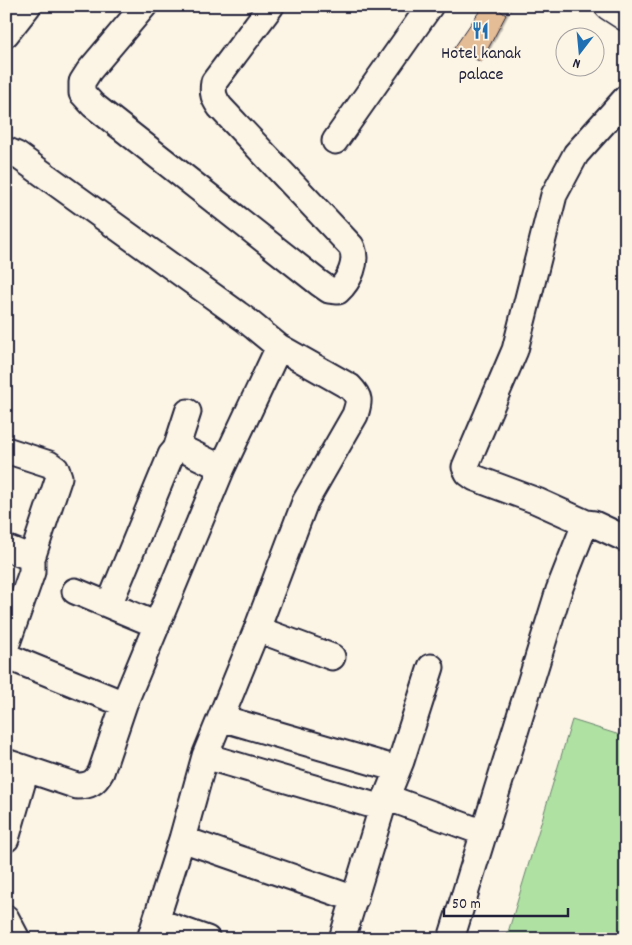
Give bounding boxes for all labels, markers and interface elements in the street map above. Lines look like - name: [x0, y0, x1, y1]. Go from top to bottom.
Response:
- restaurant icon: Hotel kanak palace: [471, 21, 491, 41]
- north arrow: [554, 28, 604, 78]
- place label: Hotel kanak palace: [441, 42, 521, 88]
- text: N: [571, 52, 583, 73]
- scale bar: [444, 885, 568, 917]
- text: 50 m: [452, 894, 481, 916]

